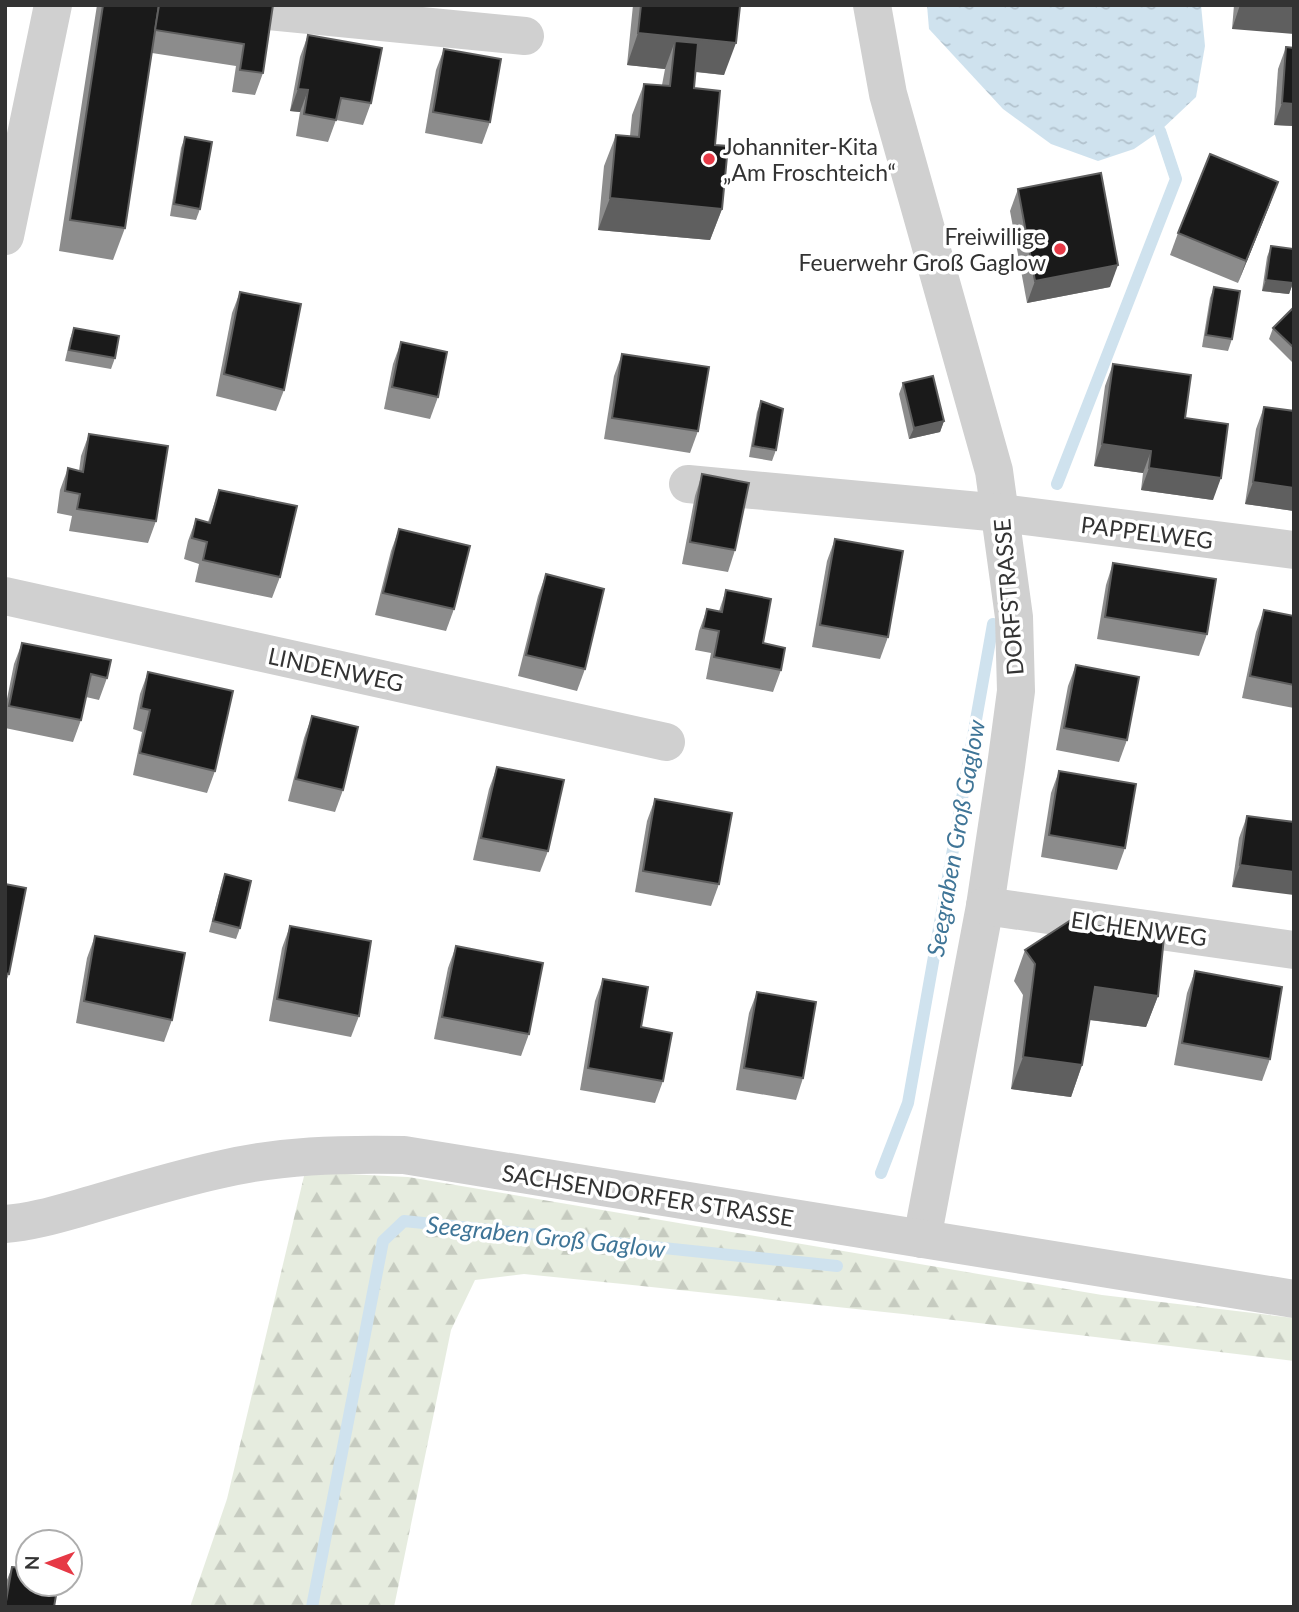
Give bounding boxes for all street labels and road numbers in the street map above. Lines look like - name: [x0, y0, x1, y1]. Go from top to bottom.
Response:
- street label: PAPPELWEG: [1079, 510, 1215, 554]
- street label: DORFSTRASSE: [987, 517, 1029, 677]
- street label: LINDENWEG: [266, 641, 406, 697]
- street label: EICHENWEG: [1069, 905, 1209, 951]
- street label: SACHSENDORFER STRASSE: [500, 1158, 796, 1232]

